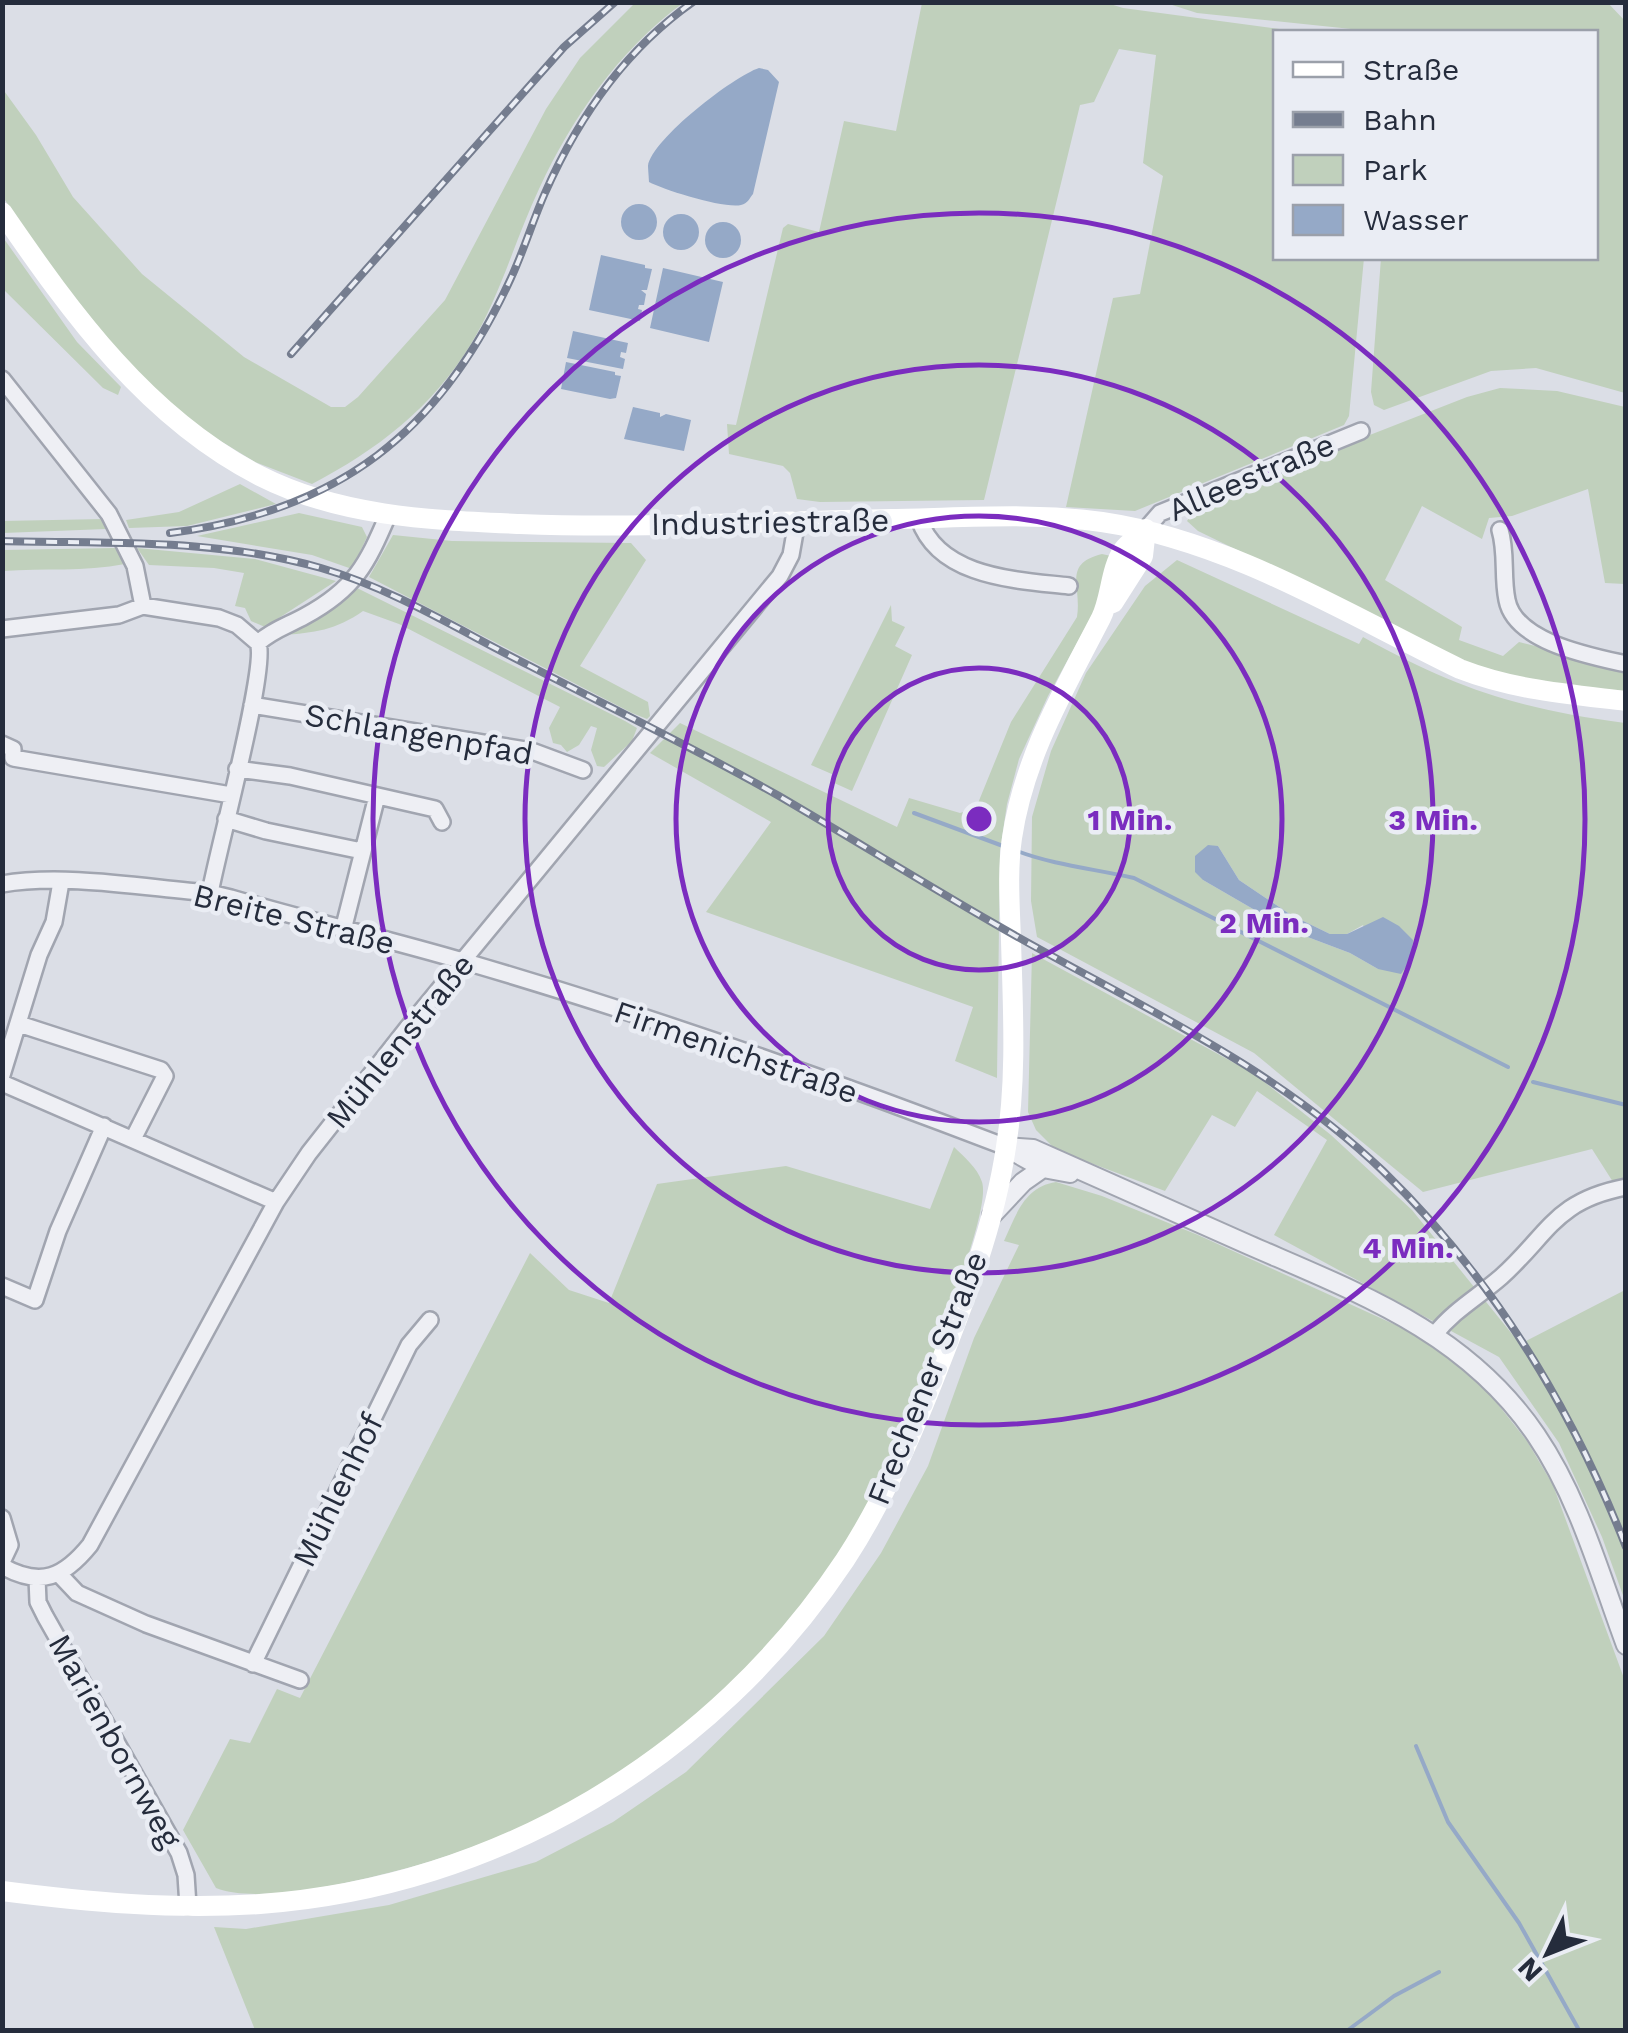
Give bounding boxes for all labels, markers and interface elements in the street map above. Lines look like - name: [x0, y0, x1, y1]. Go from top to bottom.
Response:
- legend: [1273, 30, 1598, 260]
- text: Straße: [1363, 52, 1459, 87]
- text: Bahn: [1363, 102, 1437, 137]
- text: Park: [1363, 152, 1428, 187]
- text: Wasser: [1363, 202, 1469, 237]
- street label: Alleestraße: [1162, 425, 1340, 529]
- street label: Industriestraße: [650, 501, 890, 543]
- street label: Schlangenpfad: [302, 695, 536, 773]
- centre of rings: [961, 801, 997, 837]
- text: 1 Min.: [1088, 802, 1172, 837]
- text: 3 Min.: [1388, 802, 1478, 837]
- street label: Breite Straße: [189, 876, 399, 962]
- text: 2 Min.: [1219, 905, 1309, 940]
- street label: Mühlenstraße: [318, 946, 482, 1136]
- street label: Firmenichstraße: [609, 992, 863, 1112]
- text: 4 Min.: [1362, 1230, 1454, 1265]
- street label: Frechener Straße: [859, 1246, 995, 1510]
- street label: Mühlenhof: [285, 1407, 392, 1573]
- street label: Marienbornweg: [41, 1627, 190, 1855]
- north arrow: [1498, 1903, 1598, 2003]
- text: N: [1511, 1951, 1549, 1989]

